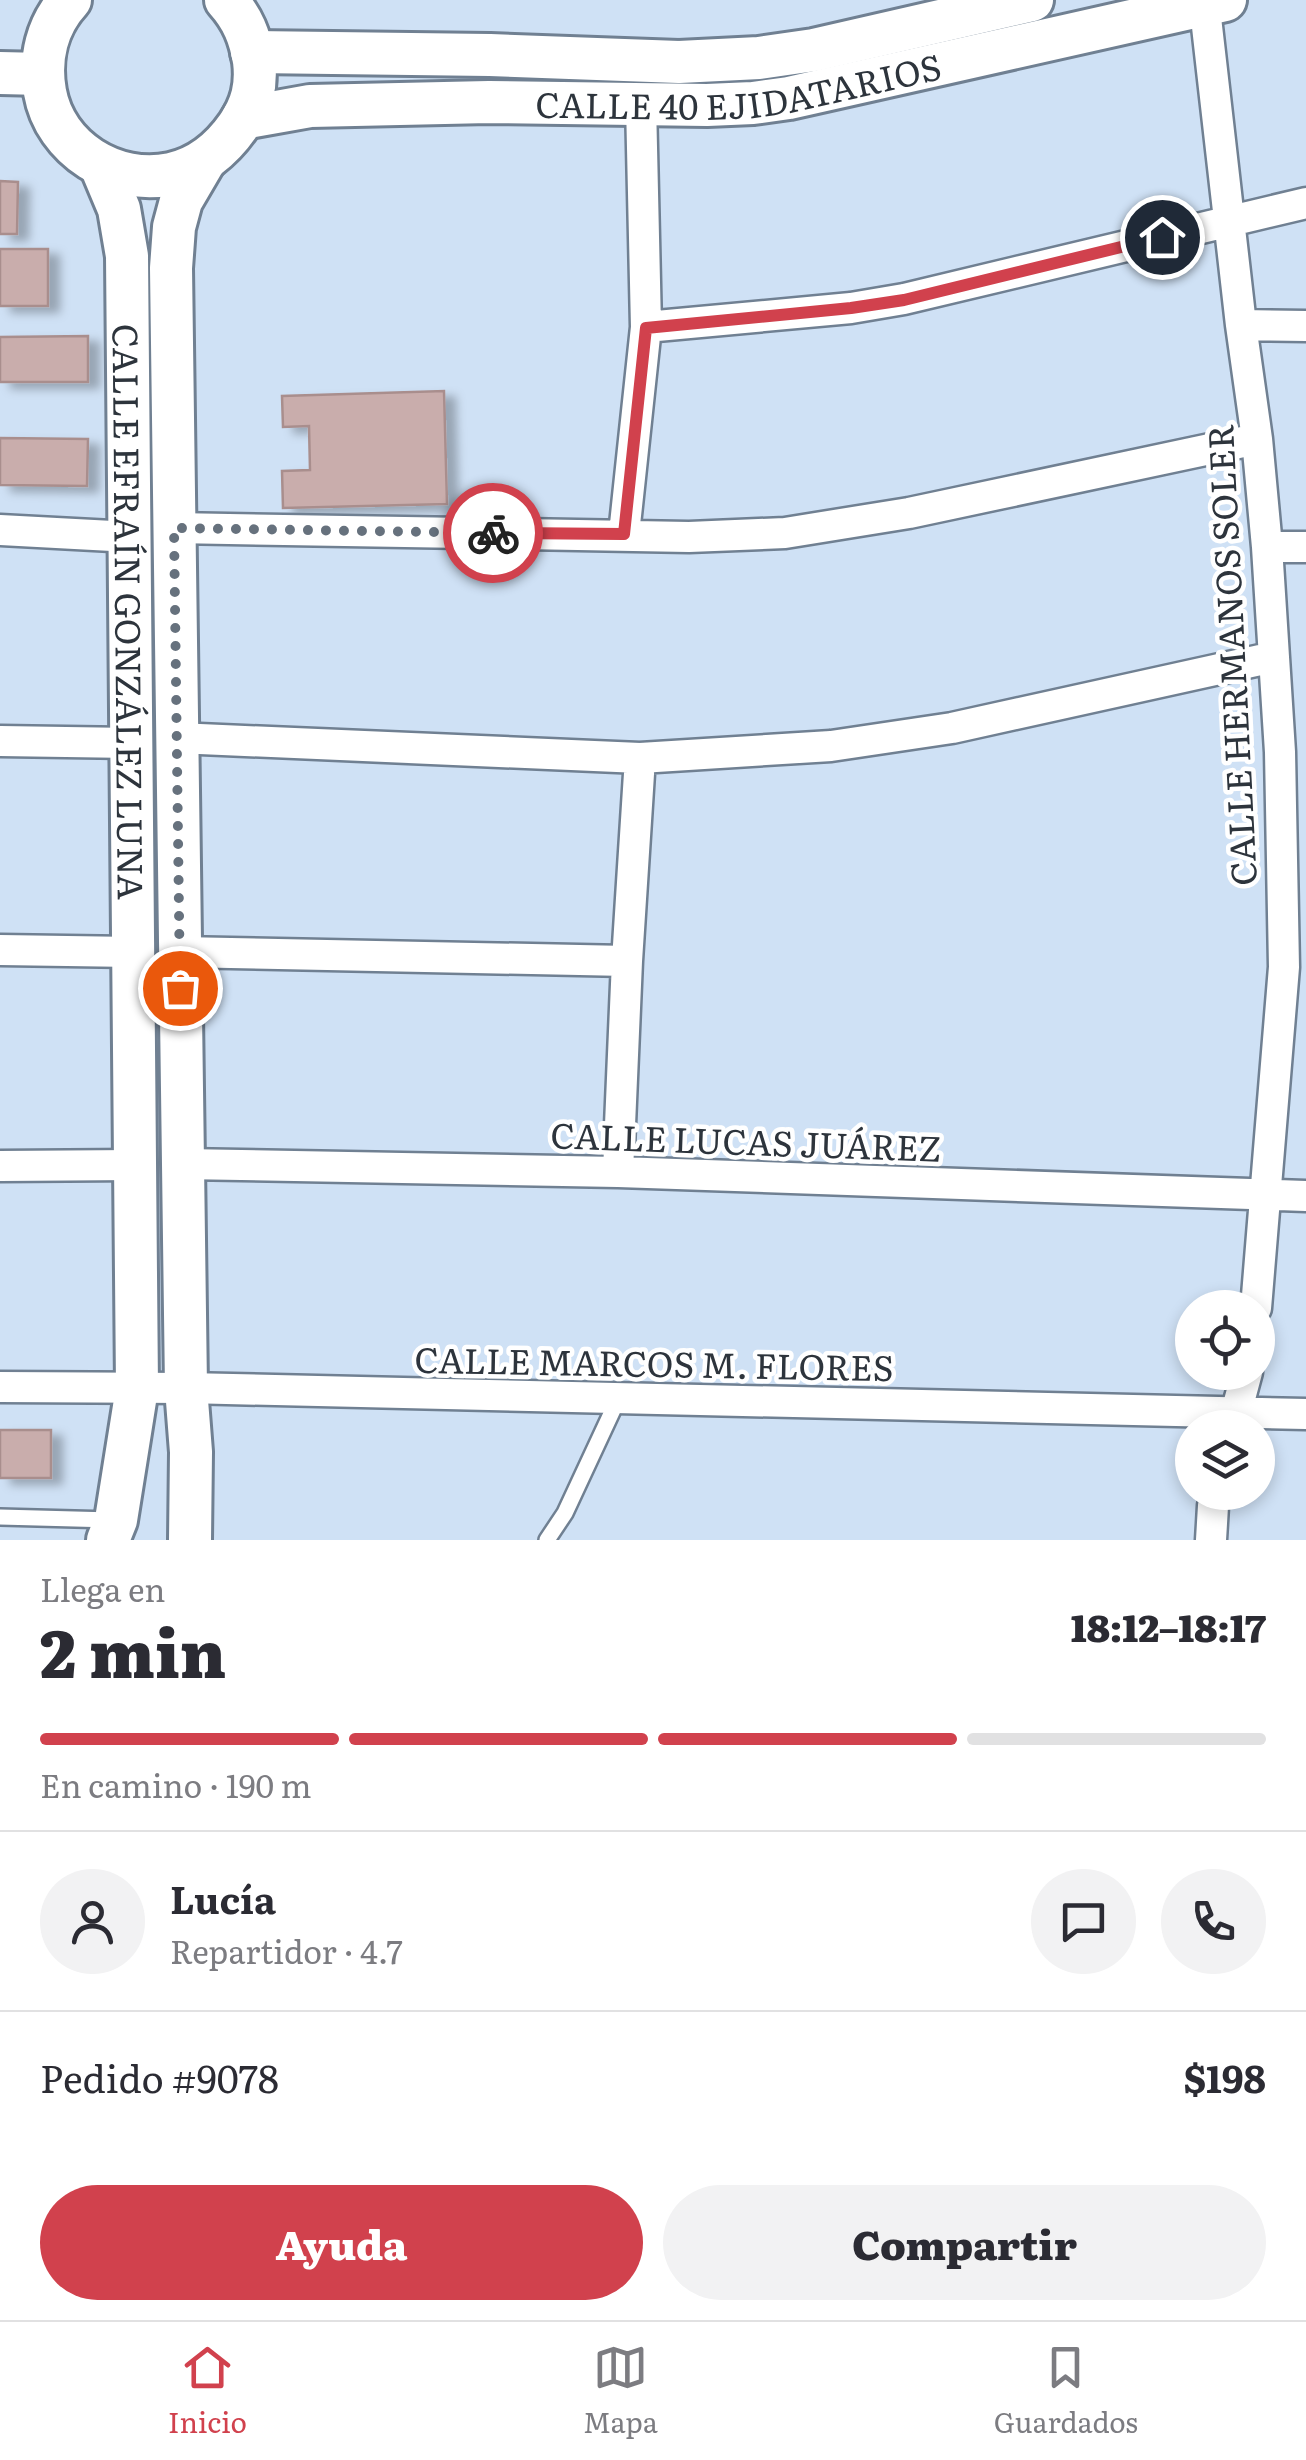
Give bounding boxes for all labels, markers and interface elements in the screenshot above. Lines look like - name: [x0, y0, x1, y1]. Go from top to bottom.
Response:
- street label: CALLE 40 EJIDATARIOS: [535, 39, 946, 131]
- pin: [1120, 195, 1205, 280]
- icon: home: [1135, 210, 1190, 265]
- street label: CALLE EFRAÍN GONZÁLEZ LUNA: [102, 323, 159, 900]
- street label: CALLE HERMANOS SOLER: [1192, 423, 1268, 887]
- courier: [443, 483, 543, 583]
- icon: bike: [466, 506, 521, 561]
- pin: [138, 946, 223, 1031]
- icon: bag: [153, 961, 208, 1016]
- street label: CALLE LUCAS JUÁREZ: [550, 1107, 942, 1173]
- map controls: [1175, 1290, 1275, 1510]
- button: locate: [1175, 1290, 1275, 1390]
- street label: CALLE MARCOS M. FLORES: [414, 1332, 894, 1392]
- button: layers: [1175, 1410, 1275, 1510]
- text: Llega en: [40, 1564, 165, 1612]
- text: 18:12–18:17: [1071, 1597, 1266, 1654]
- text: 2 min: [40, 1601, 226, 1698]
- text: En camino · 190 m: [40, 1760, 311, 1808]
- button: person: [40, 1869, 145, 1974]
- text: Lucía: [170, 1869, 276, 1926]
- button: chat: [1031, 1869, 1136, 1974]
- button: phone: [1161, 1869, 1266, 1974]
- text: Repartidor · 4.7: [170, 1926, 403, 1974]
- text: Pedido #9078: [40, 2048, 279, 2105]
- text: $198: [1183, 2048, 1266, 2105]
- button: Ayuda: [40, 2185, 643, 2300]
- button: Compartir: [663, 2185, 1266, 2300]
- tab: Inicio: [168, 2340, 247, 2442]
- tab: Mapa: [583, 2340, 658, 2442]
- tab: Guardados: [994, 2340, 1138, 2442]

